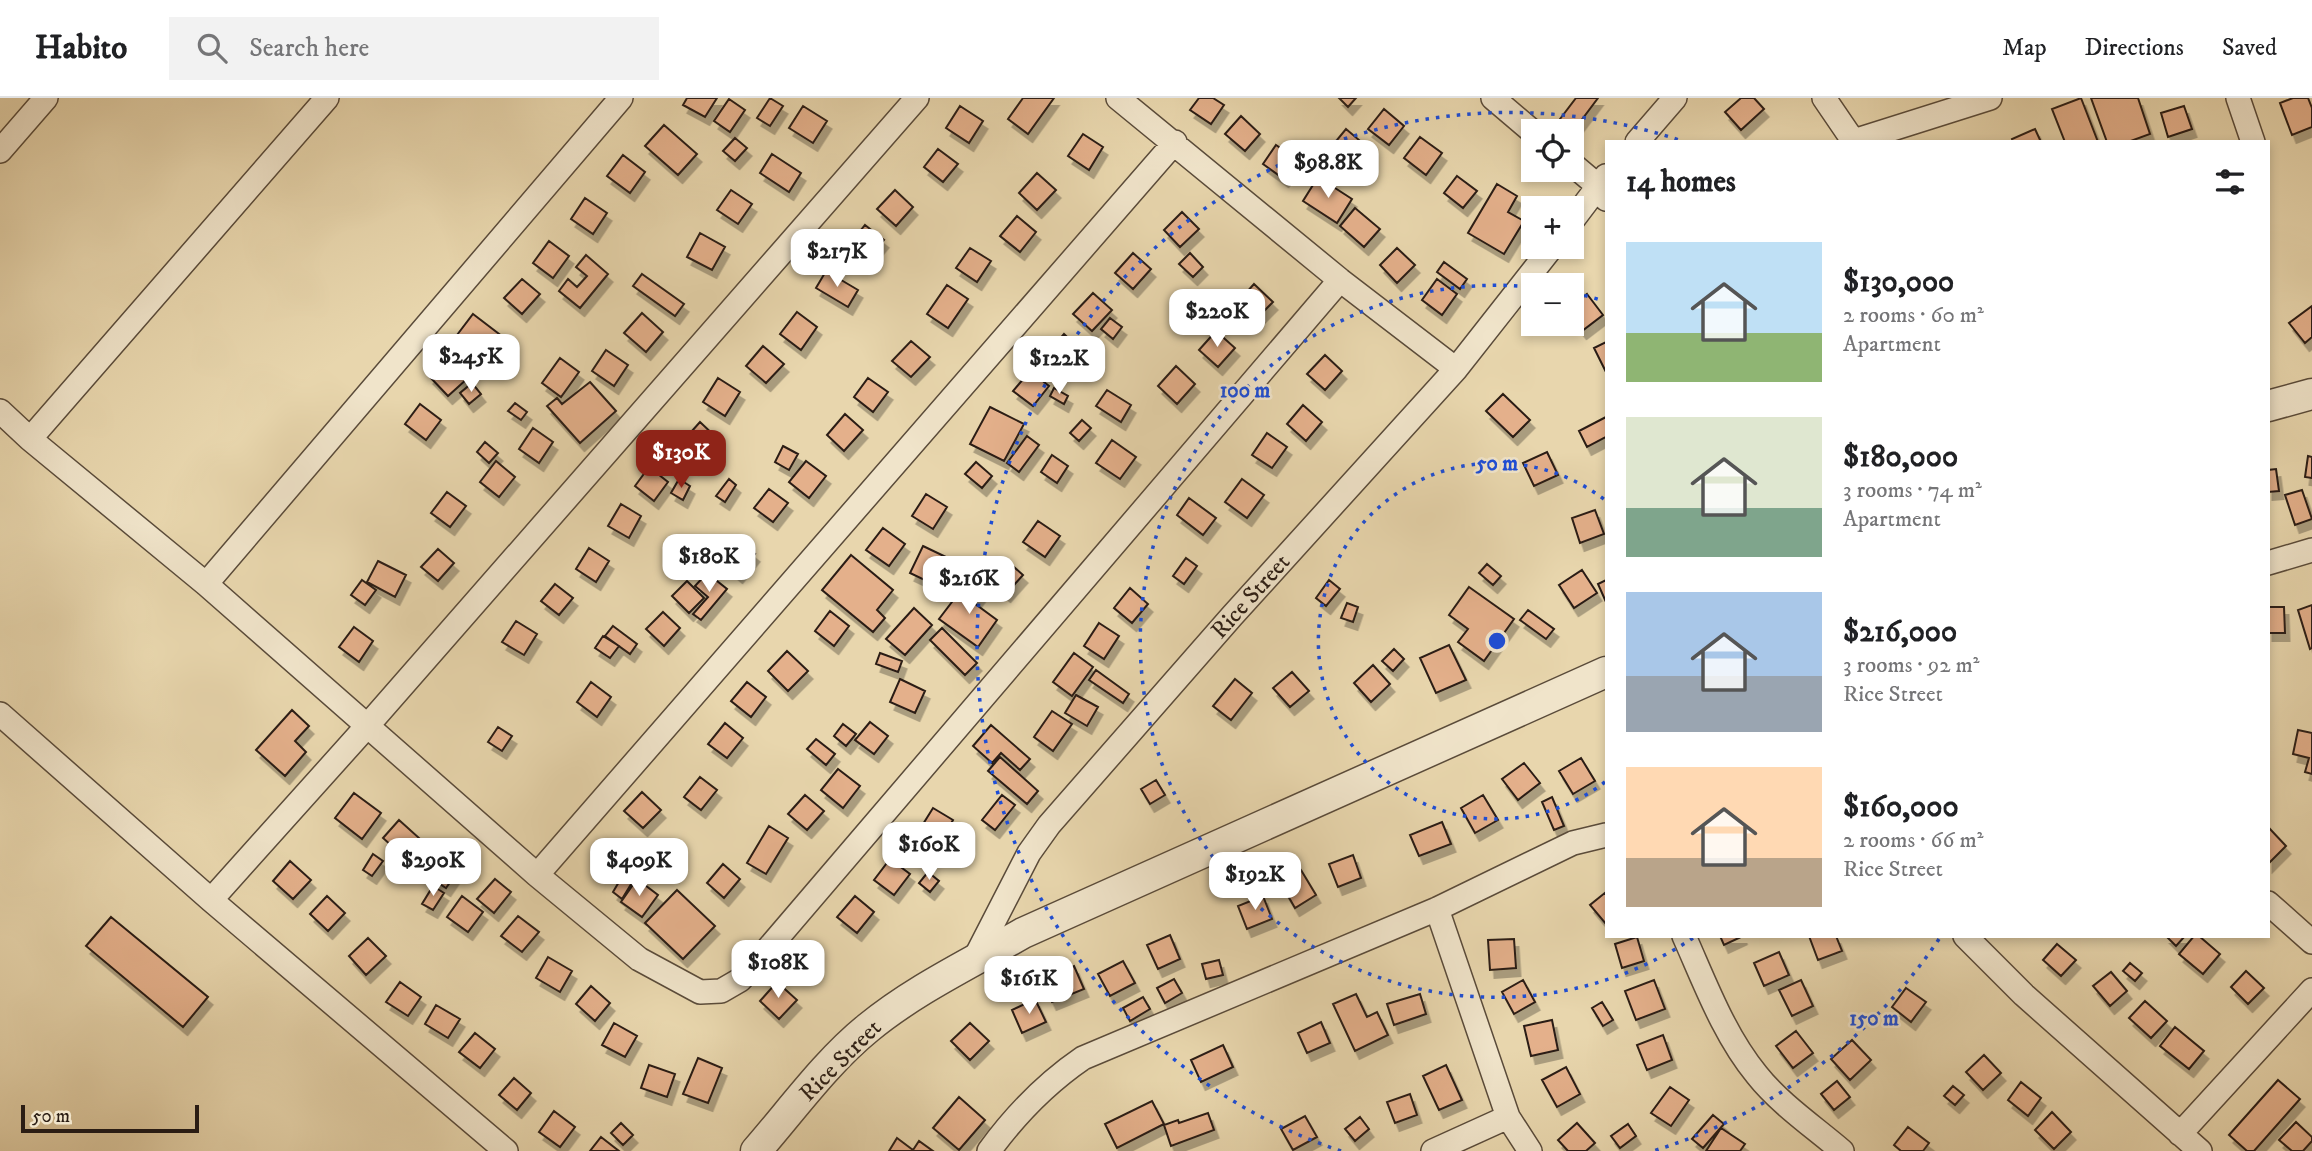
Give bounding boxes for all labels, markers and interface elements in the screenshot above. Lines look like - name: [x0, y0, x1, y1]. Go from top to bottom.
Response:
- search box: [169, 17, 659, 80]
- text: Habito: [35, 28, 127, 69]
- icon: search: [193, 29, 231, 67]
- text: Search here: [249, 32, 369, 65]
- text: Map: [2002, 33, 2047, 63]
- text: Directions: [2085, 33, 2184, 63]
- text: Saved: [2222, 33, 2277, 63]
- map controls: [1521, 119, 1584, 336]
- button: locate: [1521, 119, 1584, 182]
- pin: $98.8K: [1271, 140, 1385, 200]
- text: $98.8K: [1294, 148, 1362, 177]
- icon: filters: [2211, 163, 2249, 201]
- text: 14 homes: [1626, 164, 1736, 201]
- button: +: [1521, 196, 1584, 259]
- pin: $217K: [788, 230, 886, 289]
- text: $217K: [807, 237, 867, 266]
- text: $130,000: [1843, 264, 1954, 301]
- icon: home: [1682, 270, 1766, 354]
- button: −: [1521, 273, 1584, 336]
- pin: $220K: [1168, 289, 1266, 349]
- text: $220K: [1185, 297, 1249, 326]
- text: 2 rooms · 60 m²: [1843, 301, 1984, 330]
- text: Apartment: [1843, 330, 1941, 359]
- pin: $245K: [422, 334, 520, 394]
- pin: $122K: [1010, 336, 1108, 396]
- text: $245K: [439, 342, 503, 371]
- text: $122K: [1029, 344, 1089, 373]
- text: 100 m: [1220, 378, 1270, 404]
- pin: $130K: [632, 430, 730, 490]
- text: $130K: [652, 438, 710, 467]
- text: $180,000: [1843, 439, 1958, 476]
- icon: home: [1682, 445, 1766, 529]
- text: 50 m: [1475, 451, 1518, 477]
- text: 3 rooms · 74 m²: [1843, 476, 1982, 505]
- text: Apartment: [1843, 505, 1941, 534]
- pin: $180K: [660, 534, 758, 594]
- text: $180K: [678, 542, 740, 571]
- street label: Rice Street: [1205, 548, 1297, 645]
- pin: $216K: [920, 556, 1018, 616]
- text: $216K: [939, 564, 999, 593]
- text: $216,000: [1843, 614, 1957, 651]
- icon: home: [1682, 620, 1766, 704]
- centre of rings: [1485, 629, 1509, 653]
- text: 3 rooms · 92 m²: [1843, 651, 1980, 680]
- text: Rice Street: [1843, 680, 1943, 709]
- text: $160,000: [1843, 789, 1959, 826]
- icon: home: [1682, 795, 1766, 879]
- pin: $160K: [880, 822, 978, 882]
- text: 2 rooms · 66 m²: [1843, 826, 1983, 855]
- text: $160K: [898, 830, 960, 859]
- pin: $290K: [384, 838, 482, 898]
- pin: $409K: [590, 838, 688, 898]
- text: $290K: [401, 846, 465, 875]
- text: $409K: [606, 846, 672, 875]
- pin: $192K: [1206, 852, 1304, 912]
- text: Rice Street: [1843, 855, 1943, 884]
- text: $192K: [1225, 860, 1285, 889]
- pin: $108K: [729, 940, 827, 1000]
- text: $108K: [748, 948, 808, 977]
- pin: $161K: [980, 956, 1078, 1016]
- text: $161K: [1000, 964, 1058, 993]
- text: 150 m: [1849, 1006, 1899, 1032]
- street label: Rice Street: [793, 1013, 888, 1108]
- scale bar: [21, 1102, 200, 1134]
- text: 50 m: [32, 1105, 70, 1128]

